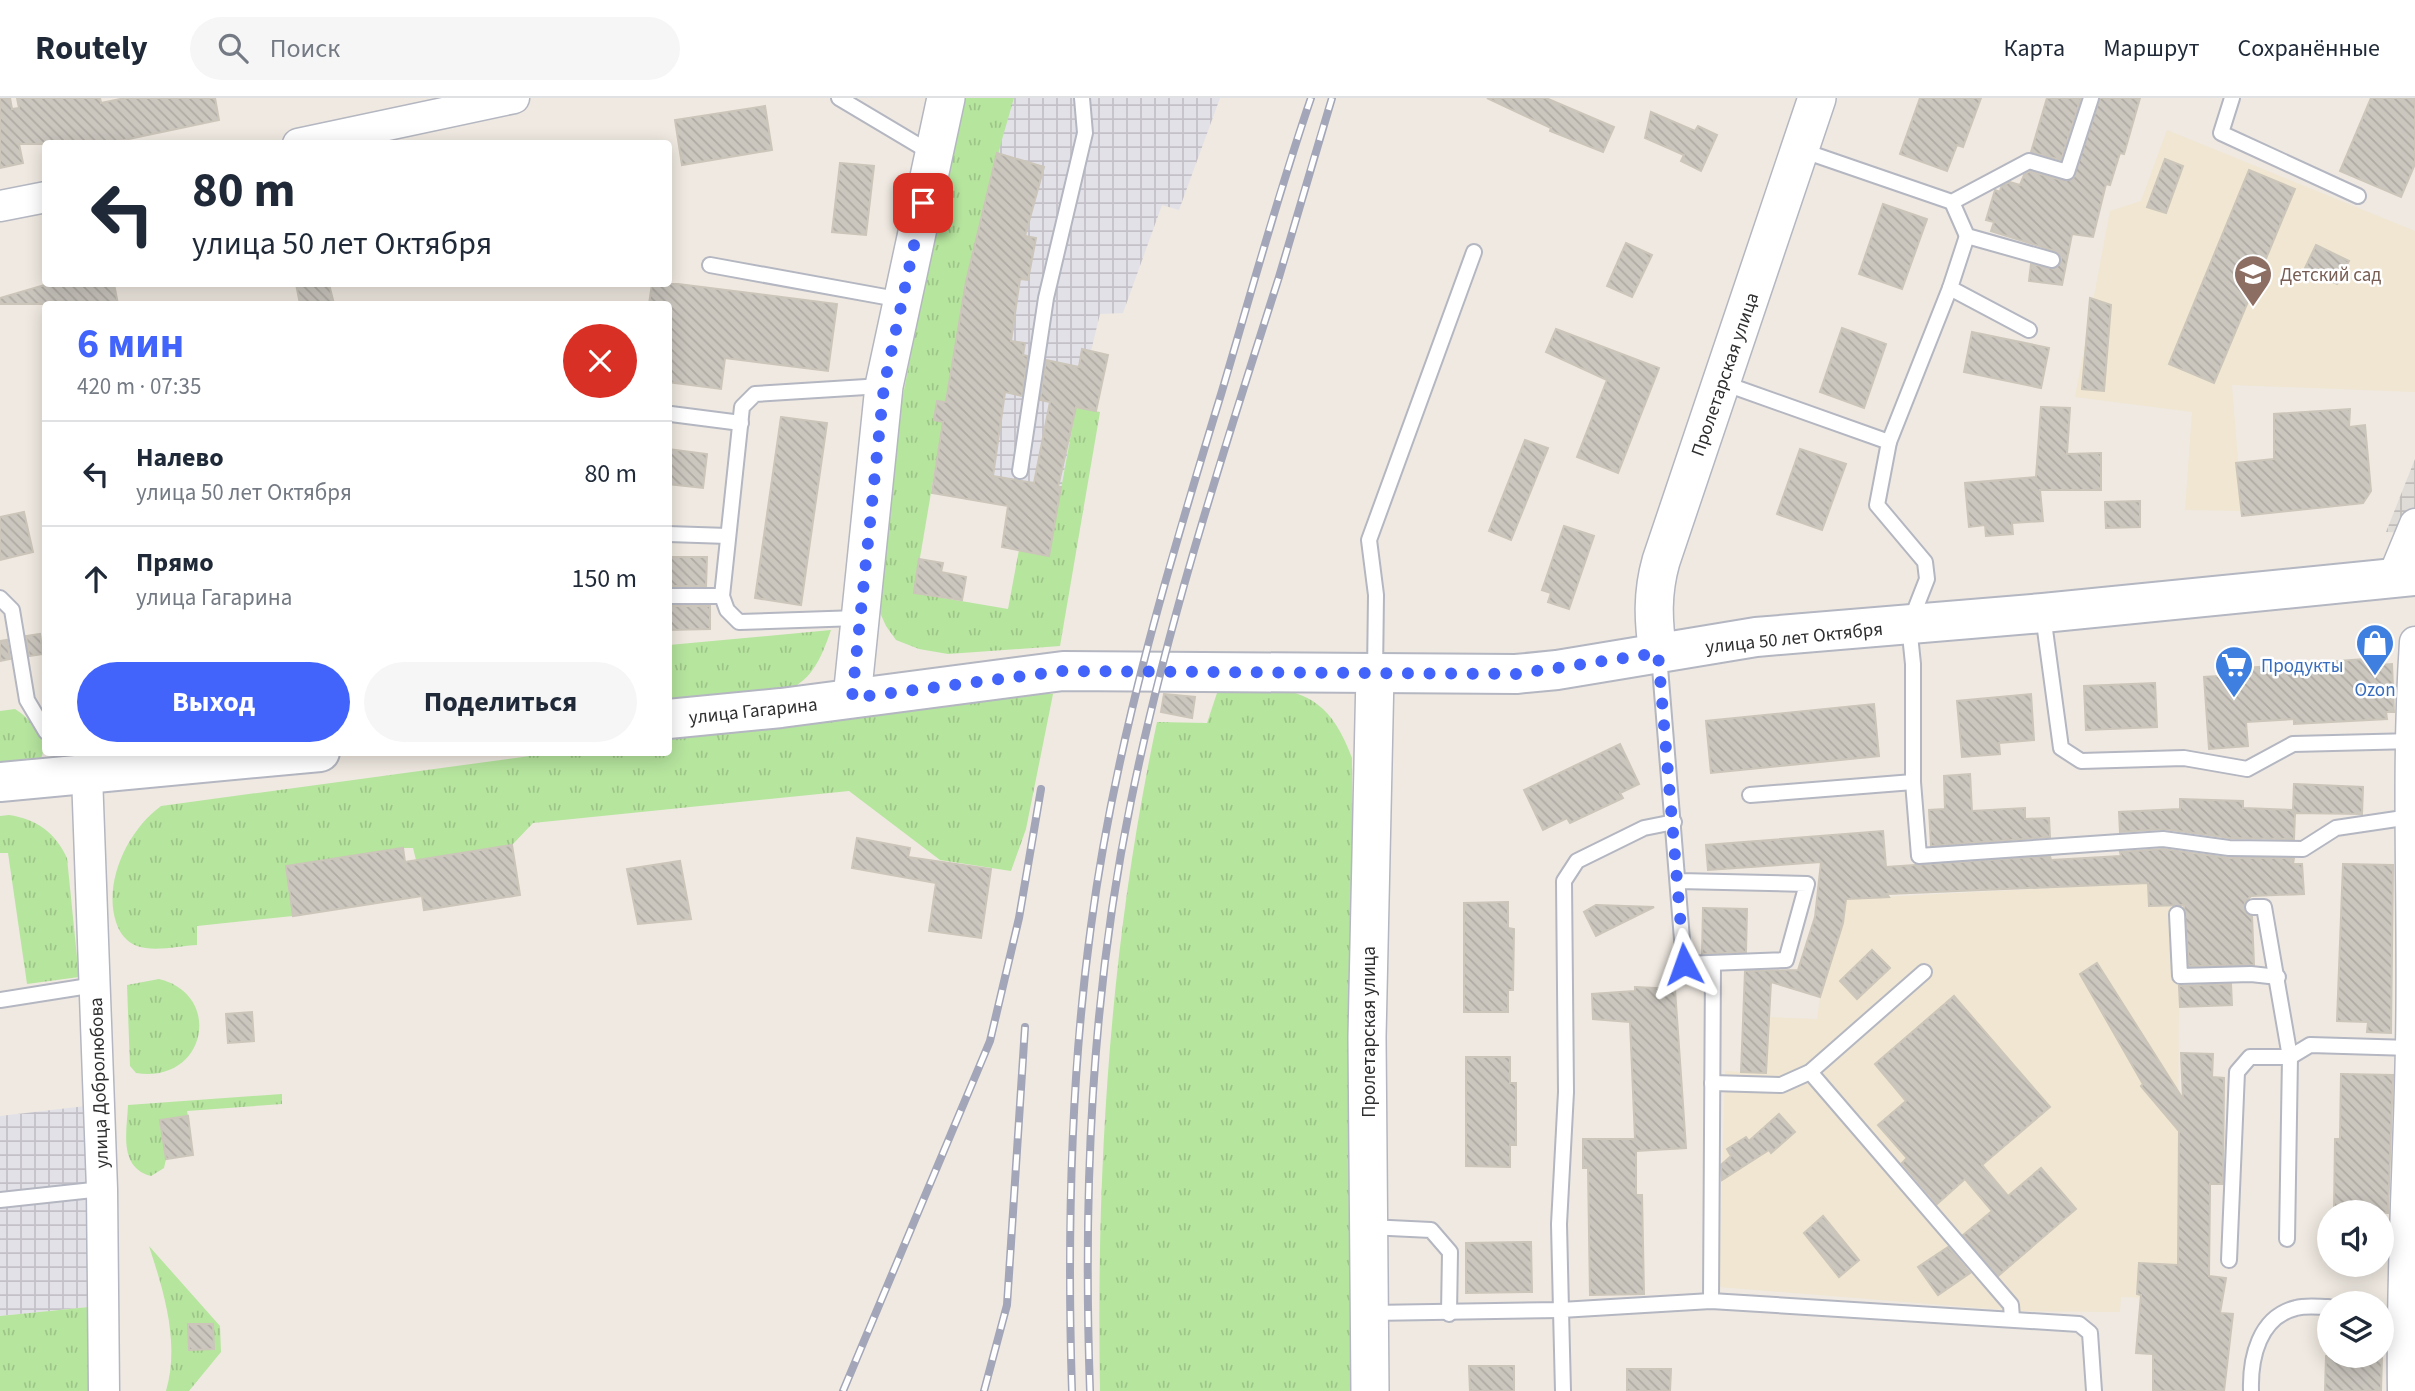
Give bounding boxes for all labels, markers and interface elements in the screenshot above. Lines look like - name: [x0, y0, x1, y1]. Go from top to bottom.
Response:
- search box: [190, 17, 680, 80]
- text: Routely: [35, 25, 148, 72]
- icon: search: [214, 29, 252, 67]
- text: Поиск: [270, 30, 340, 67]
- text: Карта: [2004, 31, 2065, 66]
- text: Маршрут: [2103, 31, 2199, 66]
- text: Сохранённые: [2237, 31, 2380, 66]
- text: 80 m: [192, 156, 296, 226]
- icon: left: [77, 168, 168, 259]
- pin: [893, 173, 953, 233]
- icon: arrive: [904, 184, 942, 222]
- text: улица 50 лет Октября: [192, 221, 492, 267]
- school or university icon: Детский сад: [2232, 253, 2274, 308]
- place label: Детский сад: [2280, 262, 2382, 289]
- street label: Пролетарская улица: [1685, 289, 1766, 460]
- text: 6 мин: [77, 314, 184, 374]
- button: close: [563, 324, 637, 398]
- text: 420 m · 07:35: [77, 370, 201, 403]
- text: Налево: [136, 439, 224, 476]
- icon: left: [77, 455, 115, 493]
- text: 80 m: [584, 455, 637, 492]
- text: улица 50 лет Октября: [136, 476, 352, 509]
- text: Прямо: [136, 544, 214, 581]
- icon: ahead: [77, 560, 115, 598]
- text: 150 m: [571, 560, 637, 597]
- text: улица Гагарина: [136, 581, 292, 614]
- street label: улица 50 лет Октября: [1704, 616, 1884, 661]
- shop icon: Ozon: [2354, 622, 2396, 677]
- supermarket icon: Продукты: [2213, 644, 2255, 699]
- place label: Продукты: [2261, 653, 2344, 680]
- button: Выход: [77, 662, 350, 742]
- button: Поделиться: [364, 662, 637, 742]
- place label: Ozon: [2354, 677, 2396, 704]
- street label: улица Гагарина: [688, 691, 819, 732]
- position arrow: [1647, 927, 1721, 1001]
- street label: Пролетарская улица: [1356, 946, 1383, 1118]
- street label: улица Добролюбова: [83, 997, 116, 1169]
- map controls: [2317, 1200, 2394, 1368]
- button: sound: [2317, 1200, 2394, 1277]
- button: layers: [2317, 1291, 2394, 1368]

